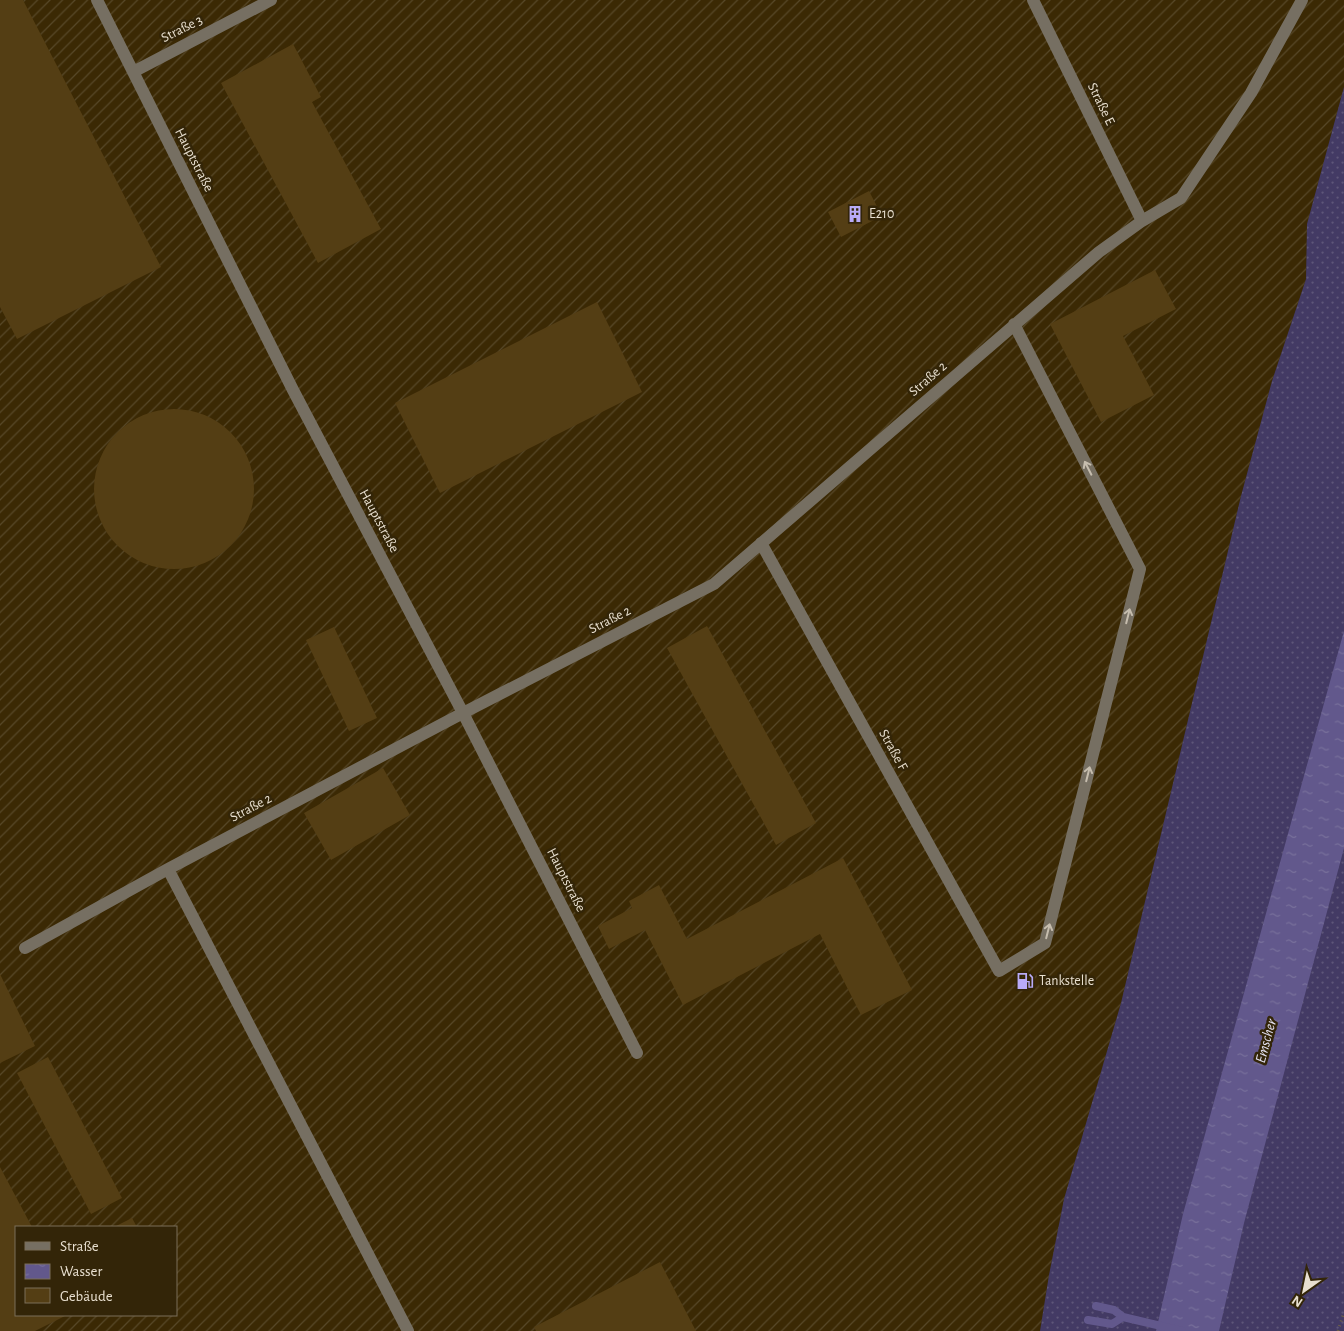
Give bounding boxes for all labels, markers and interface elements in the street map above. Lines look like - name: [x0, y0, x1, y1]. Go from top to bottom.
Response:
- street label: Straße 3: [159, 13, 205, 45]
- street label: Straße E: [1085, 81, 1117, 128]
- street label: Hauptstraße: [172, 126, 216, 194]
- building icon: E210: [845, 204, 865, 224]
- place label: E210: [869, 207, 894, 221]
- street label: Straße 2: [906, 359, 950, 399]
- one-way arrow: [1083, 461, 1092, 476]
- street label: Hauptstraße: [357, 487, 401, 555]
- street label: Straße 2: [587, 604, 633, 636]
- one-way arrow: [1124, 609, 1133, 625]
- street label: Straße F: [876, 727, 910, 774]
- one-way arrow: [1084, 766, 1093, 782]
- street label: Straße 2: [228, 791, 274, 825]
- street label: Hauptstraße: [544, 846, 588, 914]
- one-way arrow: [1044, 924, 1053, 940]
- fuel station icon: Tankstelle: [1015, 971, 1035, 991]
- place label: Tankstelle: [1039, 974, 1094, 988]
- water label: Emscher: [1253, 1016, 1279, 1065]
- legend: [15, 1226, 178, 1316]
- text: Straße: [60, 1239, 99, 1254]
- text: Wasser: [60, 1264, 103, 1279]
- north arrow: [1279, 1266, 1329, 1316]
- text: Gebäude: [60, 1289, 113, 1304]
- text: N: [1290, 1293, 1305, 1310]

